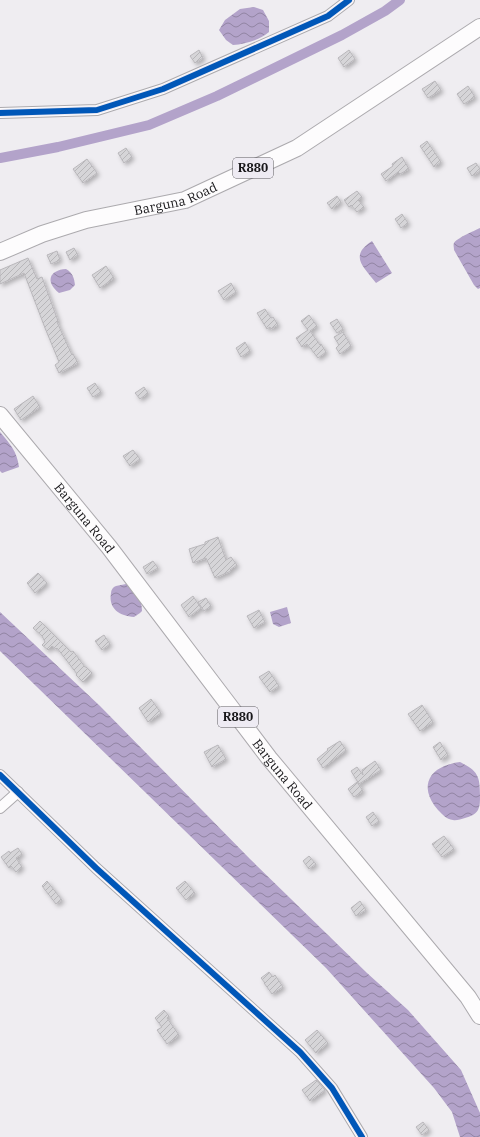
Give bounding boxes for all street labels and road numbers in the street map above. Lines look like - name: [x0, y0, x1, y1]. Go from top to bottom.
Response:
- road number: R880: [233, 158, 273, 178]
- street label: Barguna Road: [132, 178, 220, 219]
- street label: Barguna Road: [50, 479, 118, 556]
- road number: R880: [218, 707, 258, 727]
- street label: Barguna Road: [248, 736, 316, 813]

